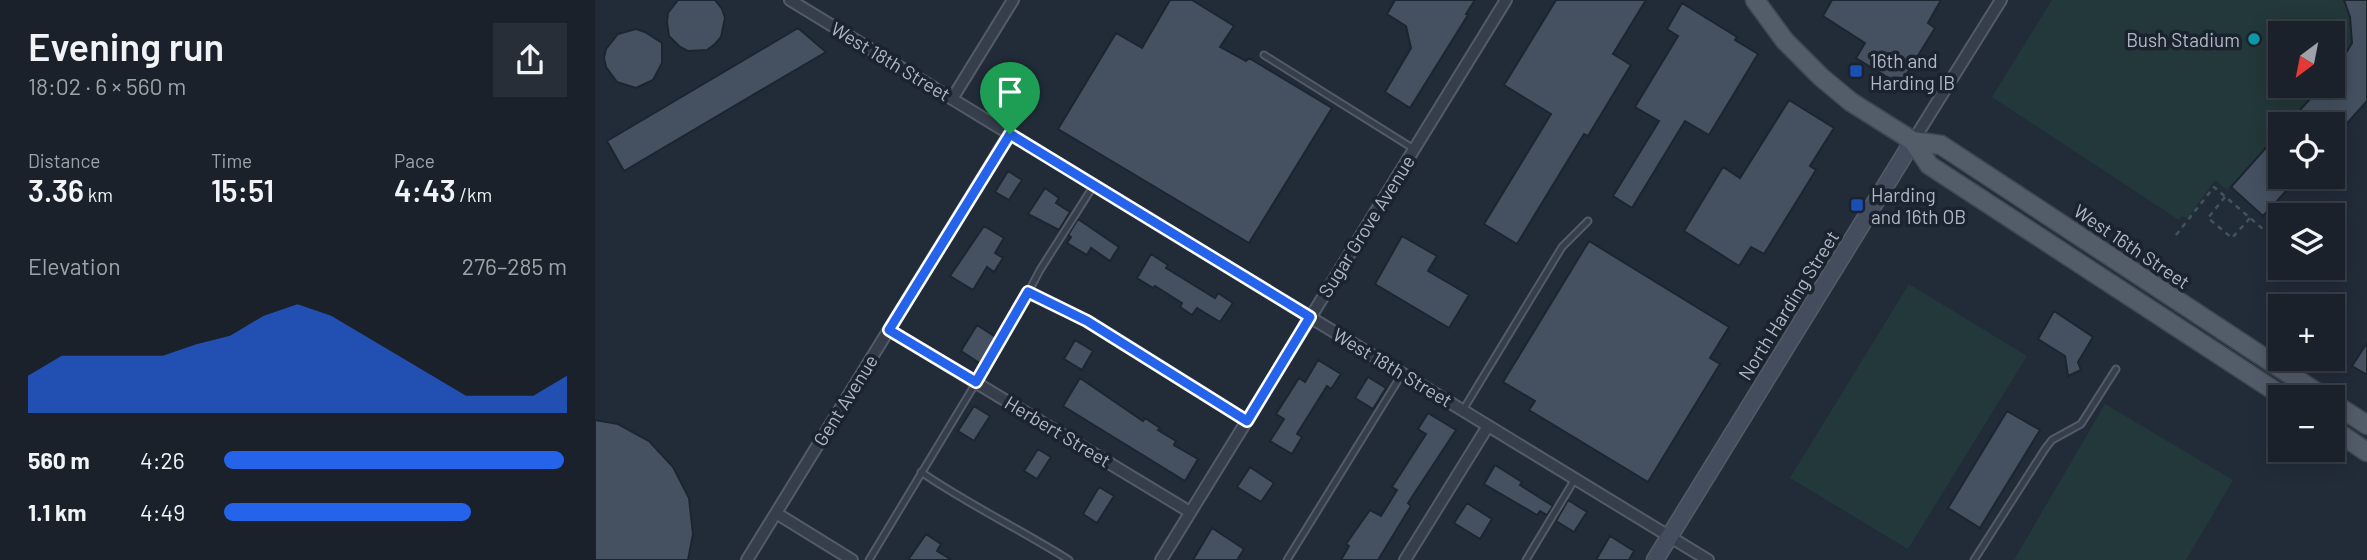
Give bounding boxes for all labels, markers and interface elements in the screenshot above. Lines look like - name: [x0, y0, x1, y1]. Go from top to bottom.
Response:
- street label: West 18th Street: [827, 16, 955, 106]
- north arrow: [2268, 21, 2345, 98]
- map controls: [2268, 21, 2345, 462]
- text: Evening run: [28, 23, 224, 69]
- button: share: [493, 23, 567, 97]
- place label: Bush Stadium: [2126, 28, 2240, 51]
- marker: Bush Stadium: [2246, 31, 2262, 47]
- place label: 16th and Harding IB: [1870, 49, 1955, 94]
- pin: [980, 62, 1040, 134]
- marker: 16th and Harding IB: [1848, 63, 1864, 79]
- text: 18:02 · 6 × 560 m: [28, 72, 186, 100]
- icon: arrive: [991, 73, 1029, 111]
- button: locate: [2268, 112, 2345, 189]
- text: Distance: [28, 149, 100, 172]
- text: Time: [211, 149, 252, 172]
- text: Pace: [394, 149, 435, 172]
- street label: Sugar Grove Avenue: [1313, 151, 1419, 301]
- text: 3.36: [28, 172, 84, 208]
- text: 15:51: [211, 172, 274, 208]
- text: 4:43: [394, 172, 456, 208]
- text: km: [84, 183, 113, 206]
- text: /km: [456, 183, 492, 206]
- place label: Harding and 16th OB: [1871, 183, 1966, 228]
- marker: Harding and 16th OB: [1849, 197, 1865, 213]
- street label: West 16th Street: [2070, 199, 2194, 293]
- button: layers: [2268, 203, 2345, 280]
- street label: North Harding Street: [1733, 226, 1843, 384]
- text: Elevation: [28, 252, 121, 280]
- text: 276–285 m: [462, 252, 567, 280]
- button: +: [2268, 294, 2345, 371]
- street label: West 18th Street: [1329, 322, 1457, 412]
- street label: Gent Avenue: [808, 350, 882, 450]
- button: −: [2268, 385, 2345, 462]
- street label: Herbert Street: [1001, 390, 1115, 472]
- text: 560 m: [28, 446, 90, 474]
- text: 4:26: [140, 446, 185, 474]
- text: 1.1 km: [28, 498, 87, 526]
- text: 4:49: [140, 498, 185, 526]

